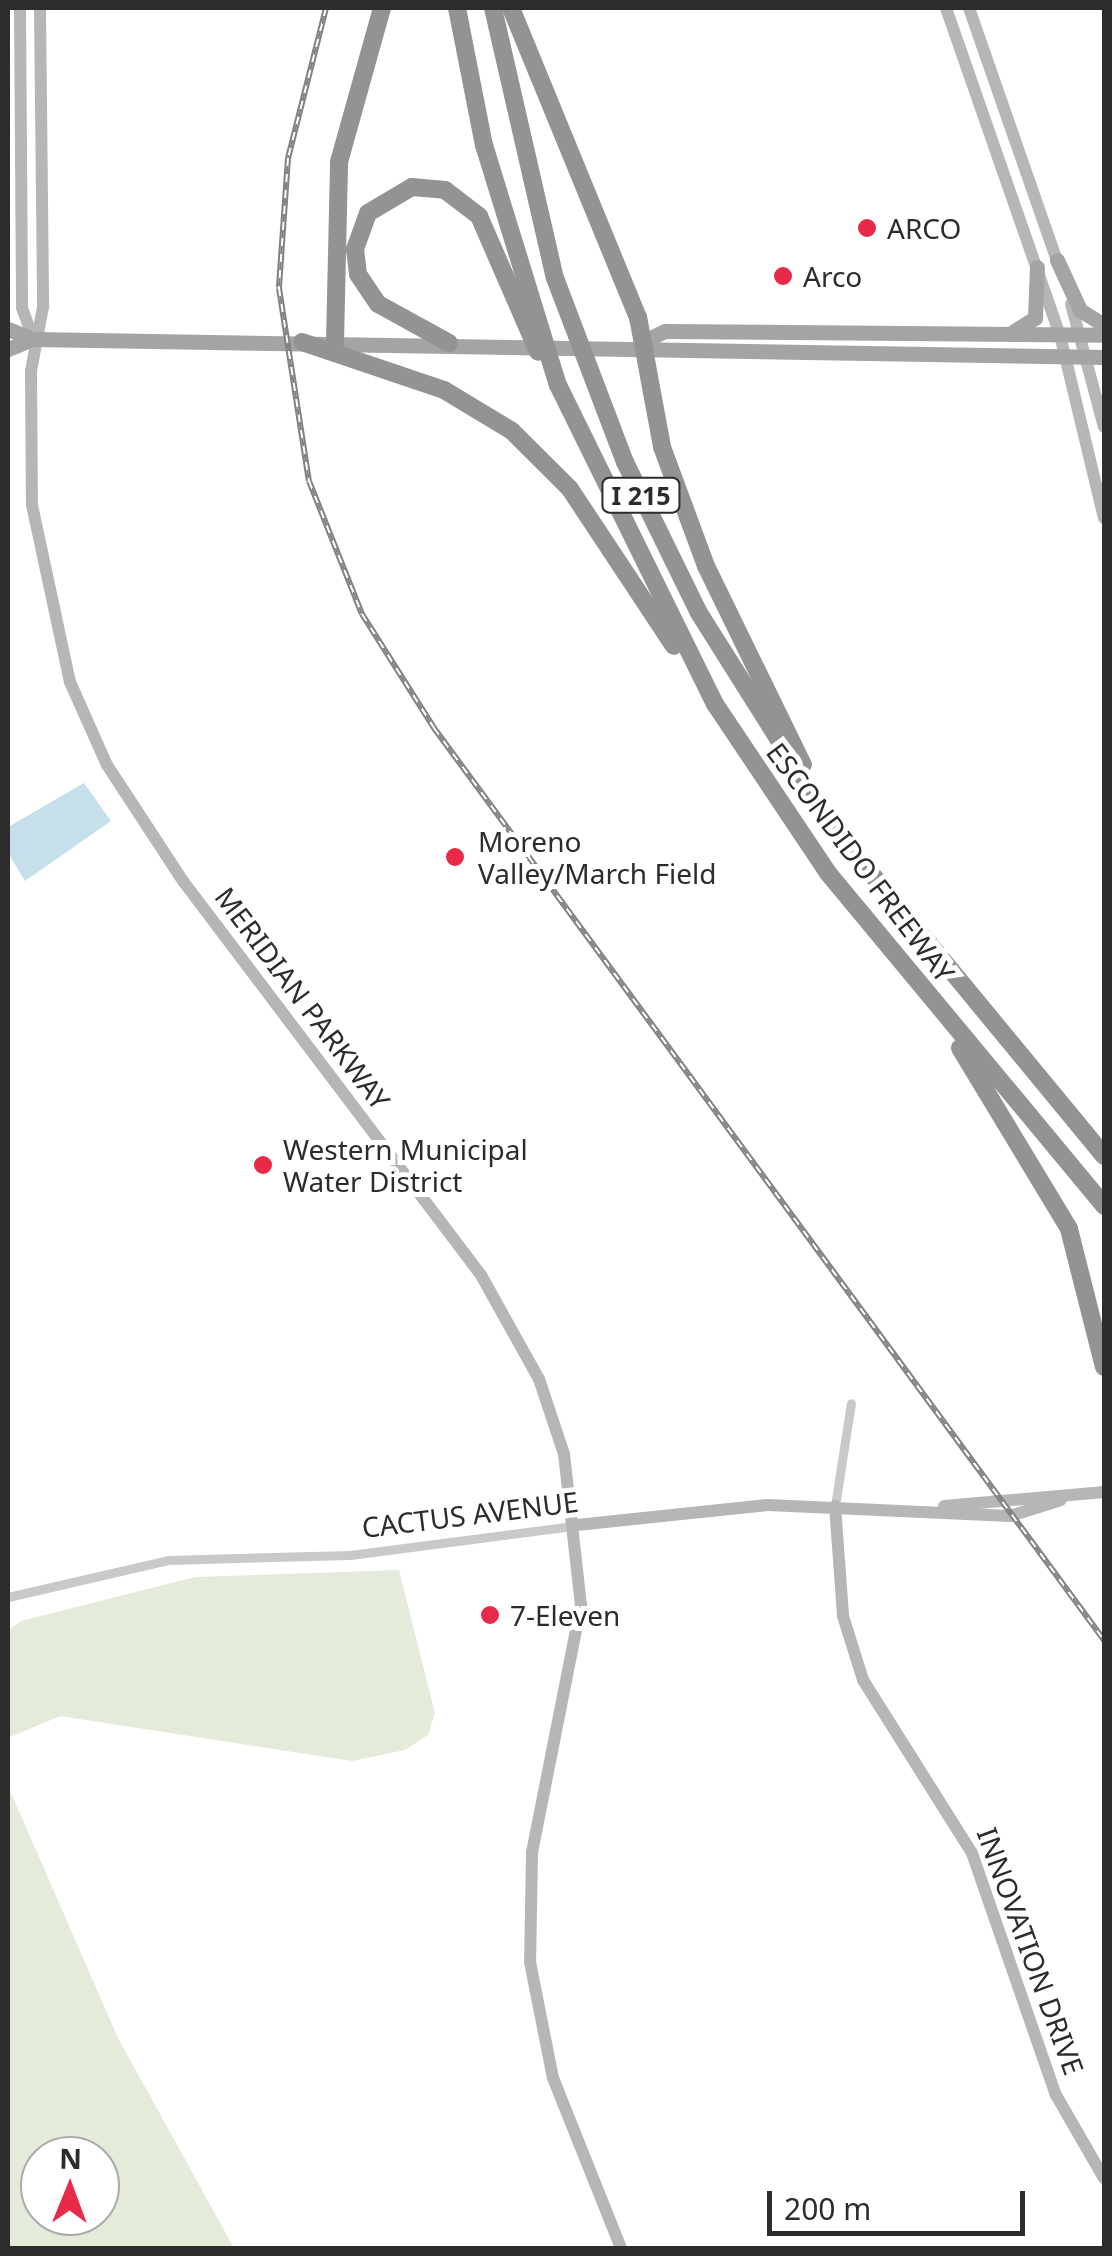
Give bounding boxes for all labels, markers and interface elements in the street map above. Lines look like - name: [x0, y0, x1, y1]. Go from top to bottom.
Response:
- place label: ARCO: [887, 211, 961, 245]
- marker: ARCO: [856, 217, 878, 239]
- place label: Arco: [803, 259, 862, 293]
- marker: Arco: [772, 265, 794, 287]
- road number: I 215: [601, 475, 681, 515]
- street label: ESCONDIDO FREEWAY: [760, 736, 962, 988]
- place label: Moreno Valley/March Field: [478, 824, 716, 890]
- marker: Moreno Valley/March Field: [442, 844, 468, 870]
- street label: MERIDIAN PARKWAY: [209, 880, 397, 1116]
- place label: Western Municipal Water District: [283, 1132, 528, 1198]
- marker: Western Municipal Water District: [252, 1154, 274, 1176]
- street label: CACTUS AVENUE: [360, 1484, 580, 1544]
- place label: 7-Eleven: [510, 1598, 620, 1632]
- marker: 7-Eleven: [479, 1604, 501, 1626]
- street label: INNOVATION DRIVE: [971, 1823, 1091, 2079]
- north arrow: [20, 2136, 120, 2236]
- text: N: [59, 2139, 82, 2177]
- scale bar: [772, 2171, 1030, 2233]
- text: 200 m: [784, 2188, 871, 2229]

